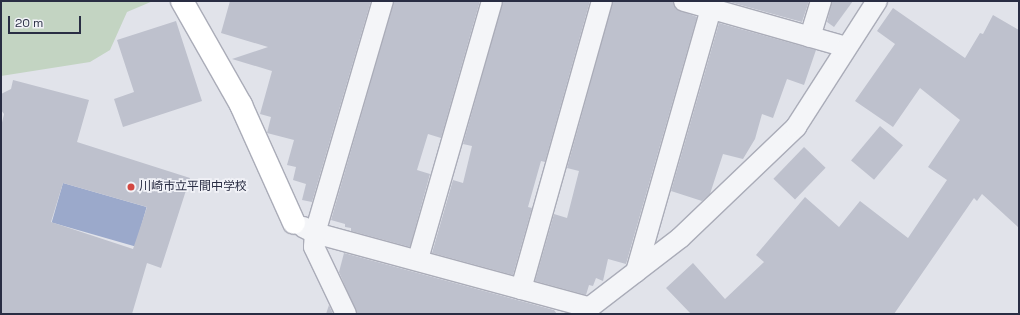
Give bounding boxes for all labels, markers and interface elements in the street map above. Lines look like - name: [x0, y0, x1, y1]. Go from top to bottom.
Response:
- scale bar: [10, 8, 83, 34]
- text: 20 m: [15, 15, 43, 31]
- place label: 川崎市立平間中学校: [139, 180, 247, 194]
- marker: 川崎市立平間中学校: [126, 182, 136, 192]

